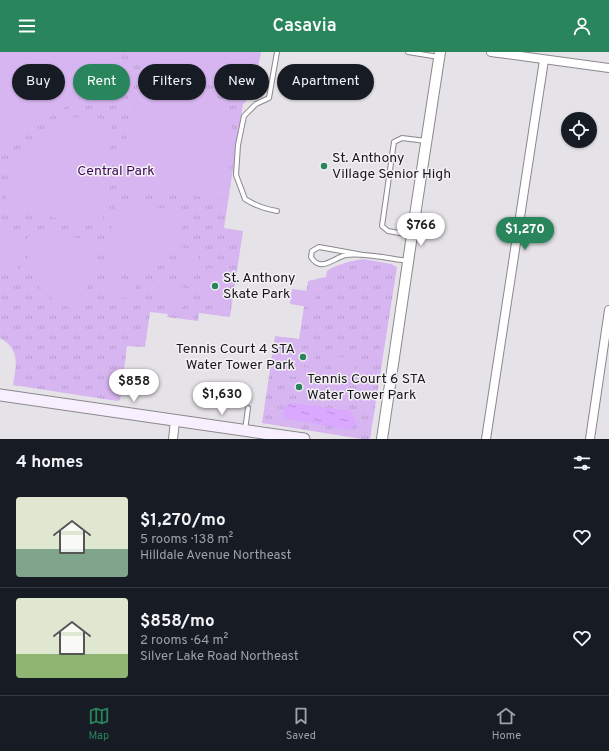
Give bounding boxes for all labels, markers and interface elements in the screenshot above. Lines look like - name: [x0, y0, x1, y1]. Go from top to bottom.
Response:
- icon: menu: [16, 15, 38, 37]
- text: Casavia: [272, 15, 337, 38]
- icon: person: [571, 15, 593, 37]
- chip: Buy: [12, 64, 65, 100]
- chip: Rent: [73, 64, 130, 100]
- chip: Filters: [138, 64, 206, 100]
- chip: New: [214, 64, 269, 100]
- chip: Apartment: [277, 64, 374, 100]
- map controls: [561, 112, 597, 148]
- button: locate: [561, 112, 597, 148]
- place label: St. Anthony Village Senior High: [332, 150, 451, 183]
- marker: St. Anthony Village Senior High: [319, 161, 329, 171]
- park label: Central Park: [77, 163, 155, 180]
- pin: $766: [397, 213, 445, 247]
- pin: $1,270: [492, 217, 558, 251]
- text: $766: [406, 218, 436, 234]
- text: $1,270: [505, 222, 545, 238]
- place label: St. Anthony Skate Park: [223, 270, 295, 303]
- marker: St. Anthony Skate Park: [210, 281, 220, 291]
- place label: Tennis Court 4 STA Water Tower Park: [176, 341, 295, 374]
- marker: Tennis Court 4 STA Water Tower Park: [298, 352, 308, 362]
- pin: $858: [110, 369, 158, 403]
- place label: Tennis Court 6 STA Water Tower Park: [307, 371, 426, 404]
- text: $858: [118, 374, 150, 390]
- pin: $1,630: [189, 382, 255, 416]
- marker: Tennis Court 6 STA Water Tower Park: [294, 382, 304, 392]
- text: $1,630: [202, 387, 242, 403]
- text: 4 homes: [16, 452, 83, 474]
- icon: filters: [571, 452, 593, 474]
- text: $1,270/mo: [140, 510, 226, 532]
- icon: home: [48, 513, 96, 561]
- icon: heart: [571, 526, 593, 548]
- text: 5 rooms · 138 m²: [140, 532, 233, 548]
- text: Hilldale Avenue Northeast: [140, 548, 291, 564]
- text: $858/mo: [140, 611, 215, 633]
- icon: home: [48, 614, 96, 662]
- icon: heart: [571, 627, 593, 649]
- text: 2 rooms · 64 m²: [140, 633, 228, 649]
- text: Silver Lake Road Northeast: [140, 649, 299, 665]
- tab: Map: [88, 705, 110, 743]
- tab: Saved: [286, 705, 316, 743]
- tab: Home: [492, 705, 521, 743]

